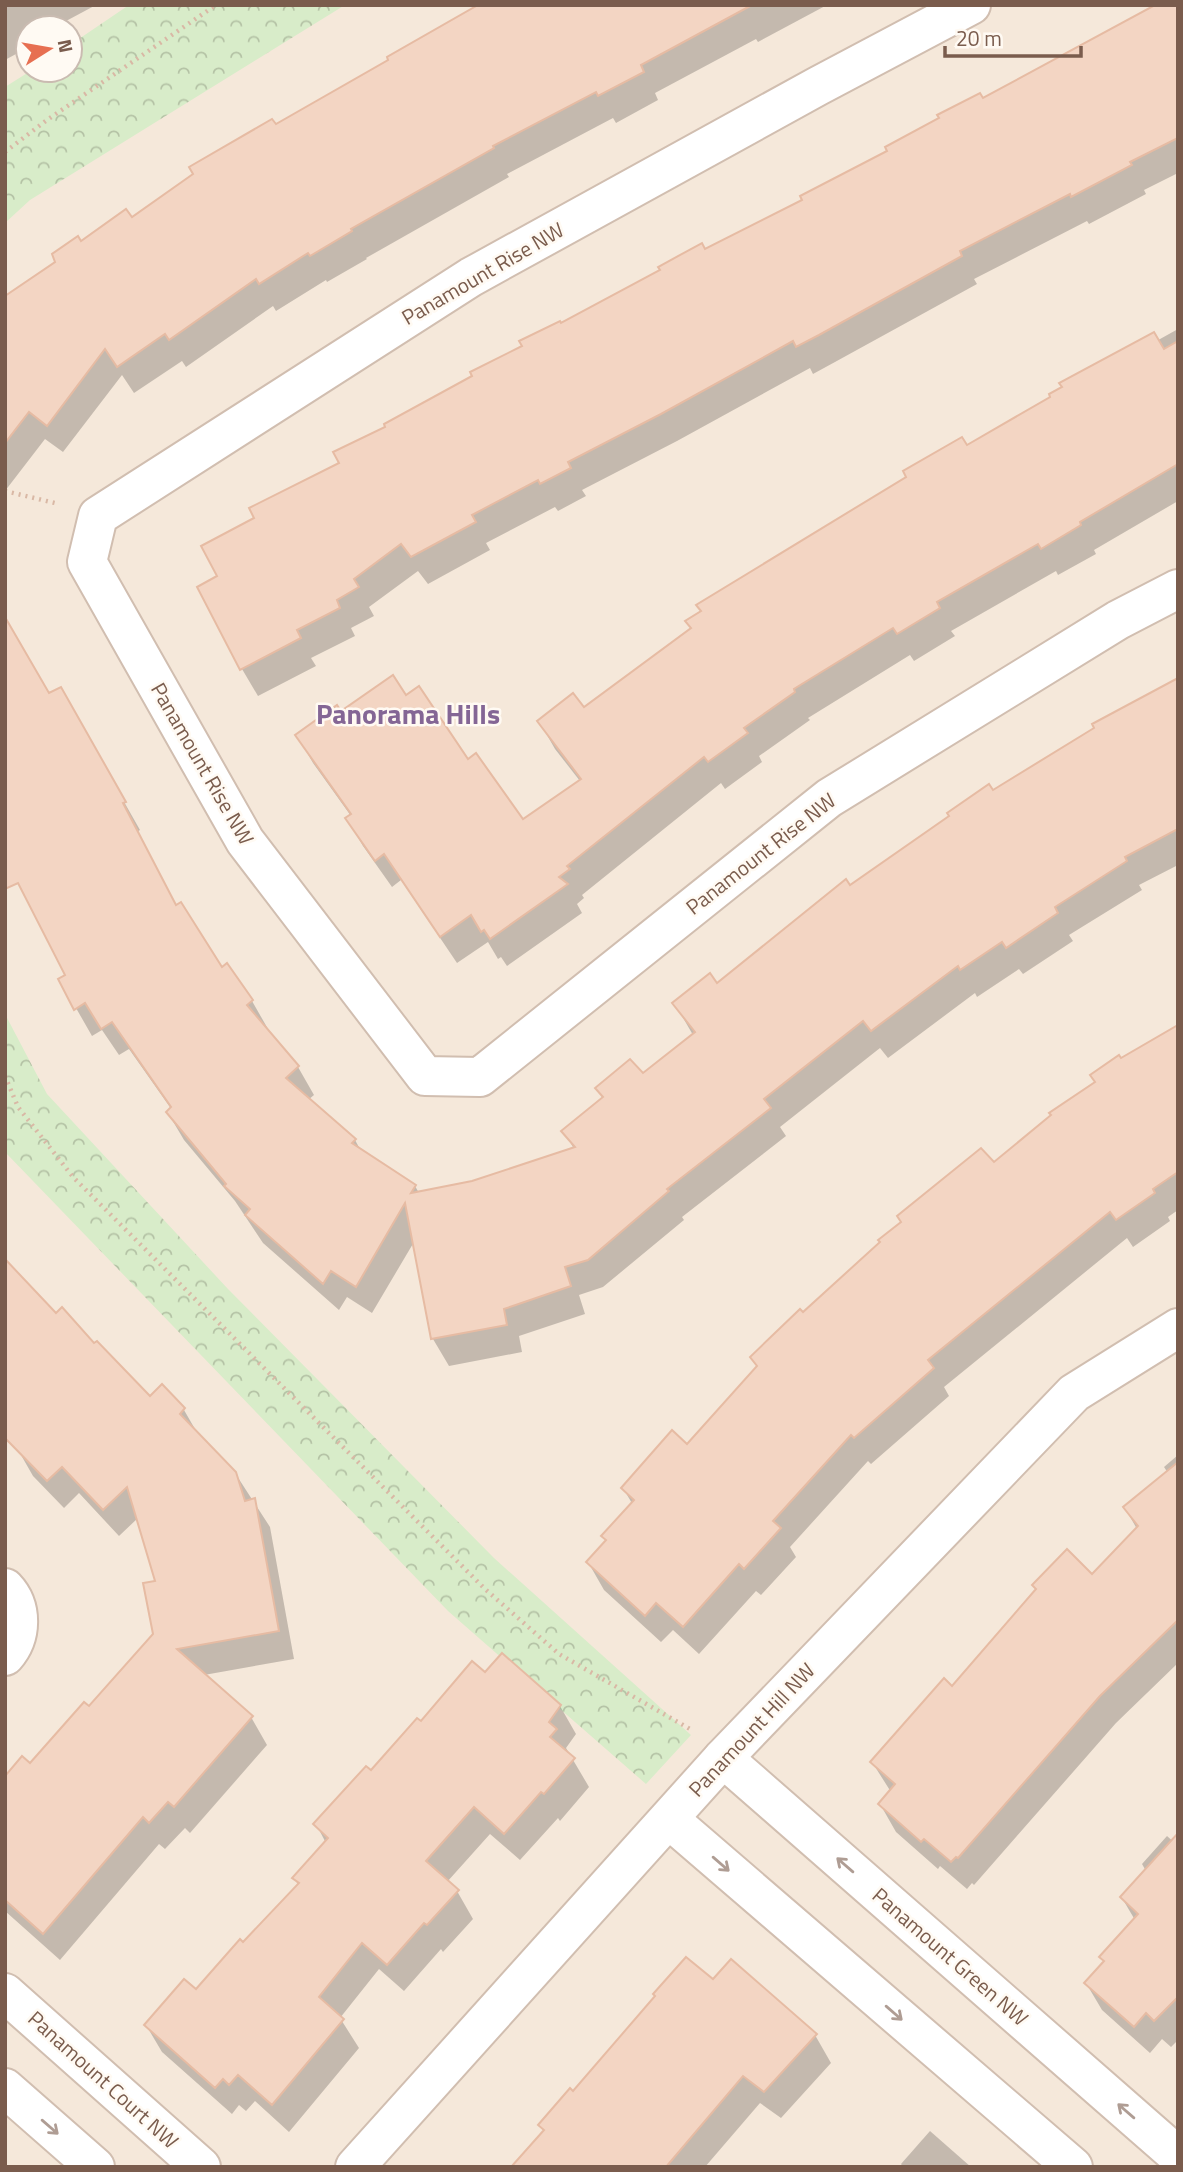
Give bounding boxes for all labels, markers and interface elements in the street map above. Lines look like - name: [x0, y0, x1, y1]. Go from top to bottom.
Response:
- north arrow: [14, 14, 84, 84]
- scale bar: [945, 14, 1082, 58]
- text: 20 m: [956, 22, 1002, 54]
- text: N: [51, 36, 82, 55]
- street label: Panamount Rise NW: [395, 214, 570, 333]
- street label: Panamount Rise NW: [143, 676, 262, 851]
- district label: Panorama Hills: [316, 692, 500, 735]
- street label: Panamount Rise NW: [678, 784, 842, 922]
- street label: Panamount Hill NW: [680, 1655, 822, 1804]
- one-way arrow: [712, 1856, 730, 1872]
- one-way arrow: [836, 1857, 854, 1873]
- street label: Panamount Green NW: [866, 1879, 1036, 2033]
- street label: Panamount Court NW: [21, 2003, 186, 2156]
- one-way arrow: [885, 2005, 903, 2021]
- one-way arrow: [1118, 2104, 1136, 2120]
- one-way arrow: [41, 2119, 58, 2136]

